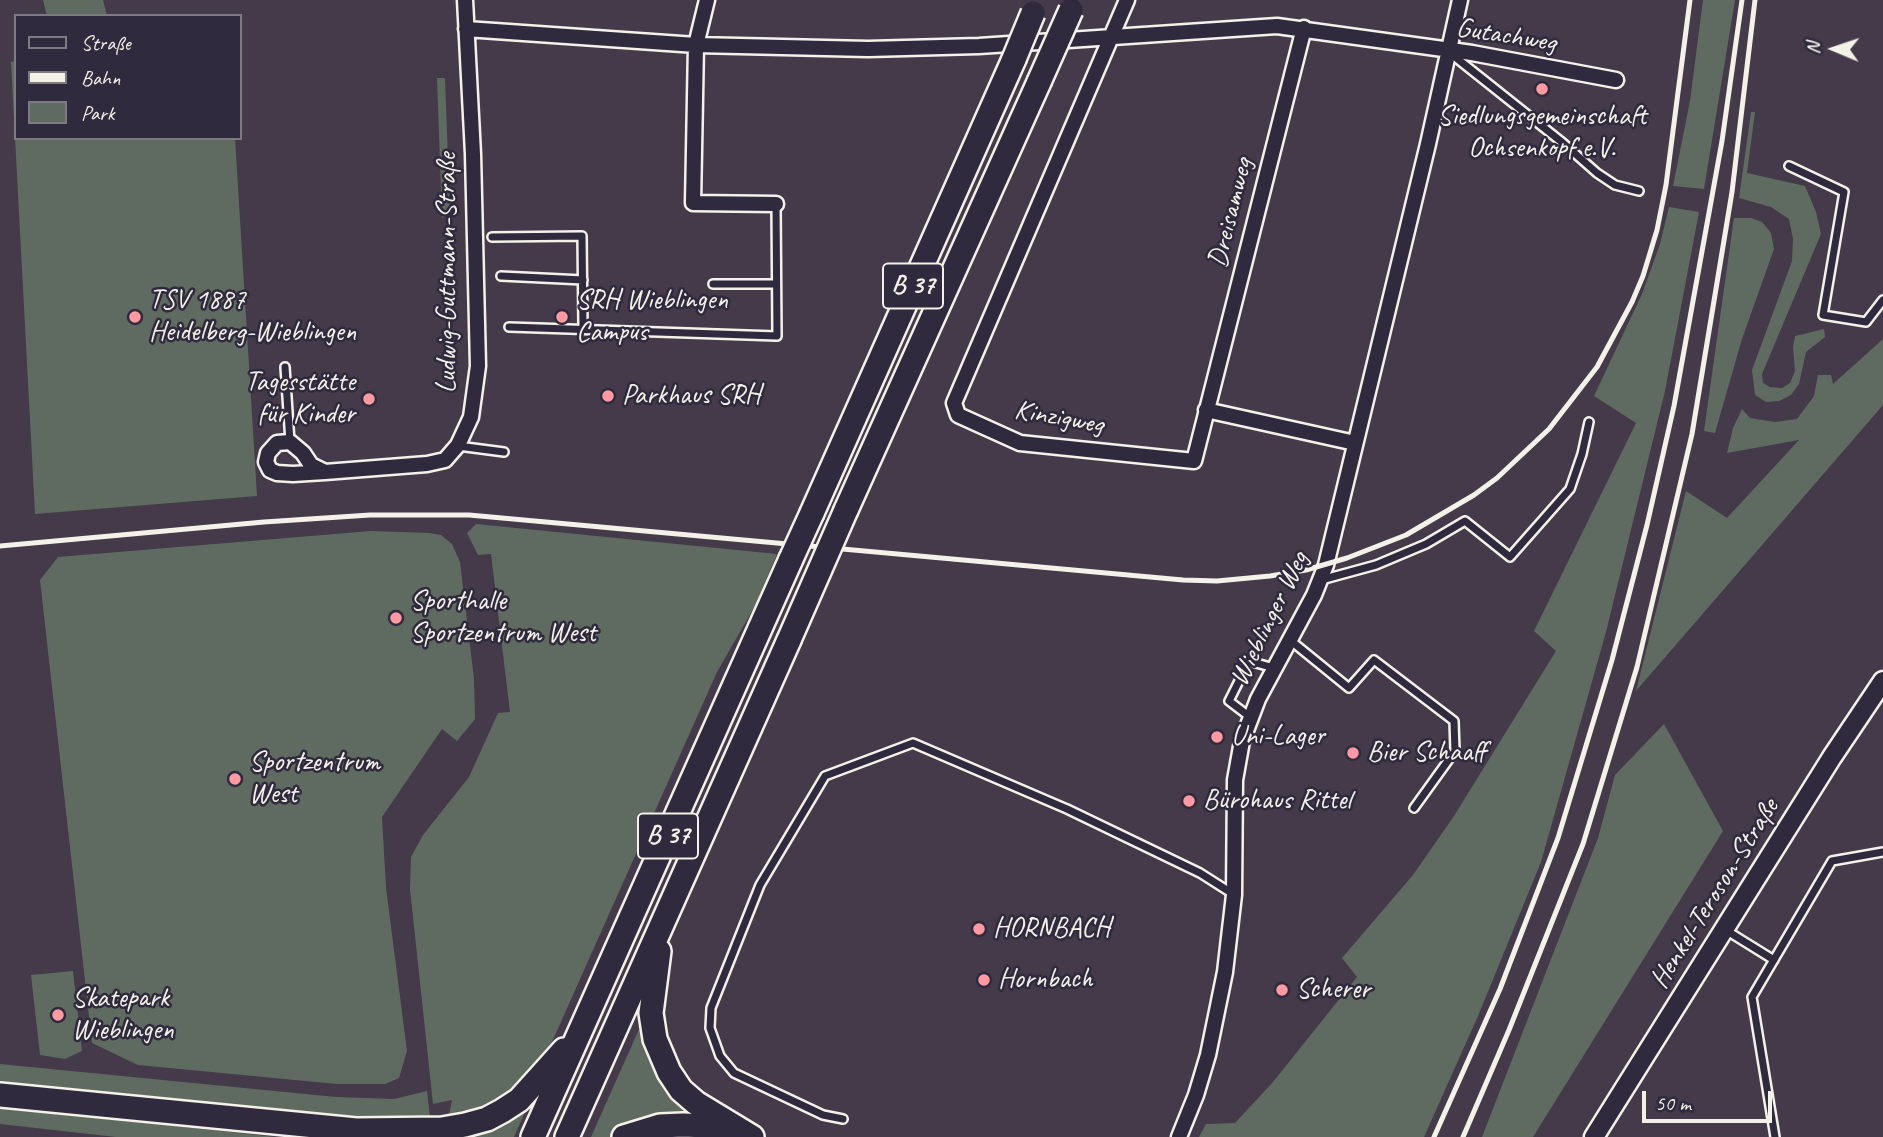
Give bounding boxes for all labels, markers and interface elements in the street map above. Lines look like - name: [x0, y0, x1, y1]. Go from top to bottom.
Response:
- street label: Gutachweg: [1454, 12, 1558, 60]
- legend: [14, 14, 242, 140]
- north arrow: [1799, 14, 1869, 84]
- text: Straße: [81, 30, 131, 56]
- text: N: [1801, 42, 1825, 55]
- text: Bahn: [81, 65, 120, 91]
- marker: Siedlungsgemeinschaft Ochsenkopf e.V.: [1534, 81, 1550, 97]
- text: Park: [81, 100, 114, 126]
- place label: Siedlungsgemeinschaft Ochsenkopf e.V.: [1437, 100, 1647, 166]
- street label: Ludwig-Guttmann-Straße: [431, 153, 465, 393]
- street label: Dreisamweg: [1201, 155, 1261, 271]
- road number: B 37: [883, 264, 943, 308]
- place label: TSV 1887 Heidelberg-Wieblingen: [149, 284, 356, 350]
- place label: SRH Wieblingen Campus: [576, 284, 728, 350]
- marker: TSV 1887 Heidelberg-Wieblingen: [127, 309, 143, 325]
- marker: SRH Wieblingen Campus: [554, 309, 570, 325]
- place label: Tagesstätte für Kinder: [245, 366, 355, 432]
- place label: Parkhaus SRH: [622, 379, 760, 413]
- marker: Parkhaus SRH: [600, 388, 616, 404]
- marker: Tagesstätte für Kinder: [361, 391, 377, 407]
- street label: Kinzigweg: [1012, 394, 1106, 442]
- street label: Wieblinger Weg: [1223, 546, 1317, 692]
- place label: Sporthalle Sportzentrum West: [410, 585, 596, 651]
- marker: Sporthalle Sportzentrum West: [388, 610, 404, 626]
- place label: Uni-Lager: [1231, 720, 1325, 754]
- marker: Uni-Lager: [1209, 729, 1225, 745]
- place label: Bier Schaaff: [1367, 736, 1486, 770]
- marker: Bier Schaaff: [1345, 745, 1361, 761]
- place label: Sportzentrum West: [249, 746, 380, 812]
- marker: Sportzentrum West: [227, 771, 243, 787]
- place label: Bürohaus Rittel: [1203, 784, 1351, 818]
- marker: Bürohaus Rittel: [1181, 793, 1197, 809]
- street label: Henkel-Teroson-Straße: [1643, 793, 1787, 995]
- road number: B 37: [638, 814, 698, 858]
- place label: HORNBACH: [993, 912, 1110, 946]
- marker: HORNBACH: [971, 921, 987, 937]
- place label: Hornbach: [998, 963, 1092, 997]
- marker: Hornbach: [976, 972, 992, 988]
- place label: Scherer: [1296, 973, 1370, 1007]
- place label: Skatepark Wieblingen: [72, 982, 174, 1048]
- marker: Scherer: [1274, 982, 1290, 998]
- marker: Skatepark Wieblingen: [50, 1007, 66, 1023]
- scale bar: [1645, 1078, 1774, 1122]
- text: 50 m: [1655, 1090, 1691, 1116]

